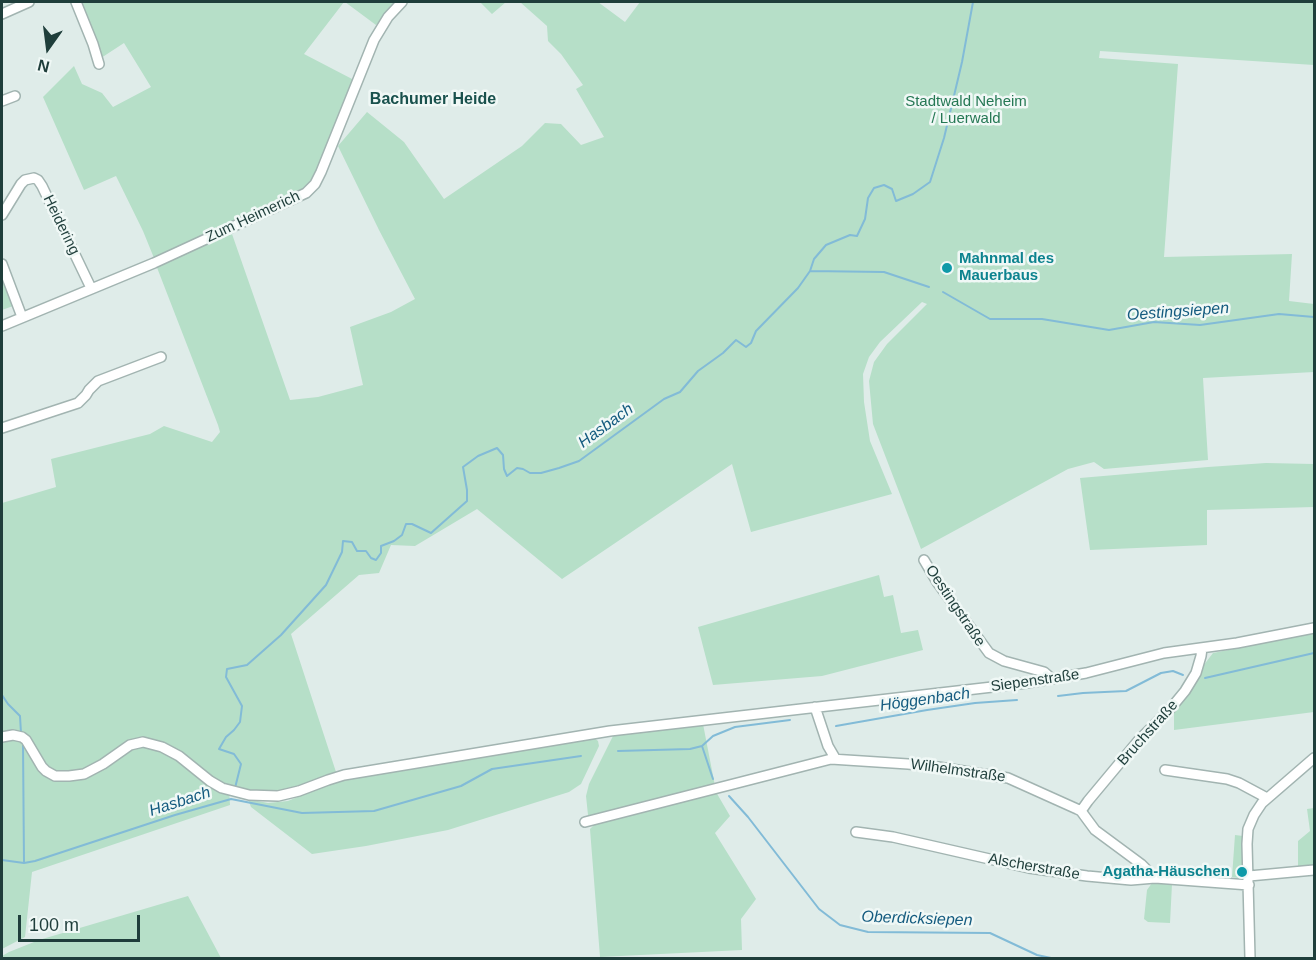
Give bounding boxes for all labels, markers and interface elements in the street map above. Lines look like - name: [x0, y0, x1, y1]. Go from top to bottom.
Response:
- north arrow: [18, 18, 78, 78]
- text: N: [36, 56, 51, 76]
- district label: Bachumer Heide: [370, 90, 496, 110]
- park label: Stadtwald Neheim / Luerwald: [905, 93, 1027, 128]
- street label: Zum Heimerich: [203, 187, 303, 247]
- street label: Heidering: [39, 192, 83, 258]
- place label: Mahnmal des Mauerbaus: [959, 250, 1054, 285]
- marker: Mahnmal des Mauerbaus: [940, 261, 954, 275]
- water label: Oestingsiepen: [1126, 299, 1230, 325]
- water label: Hasbach: [575, 400, 637, 452]
- street label: Oestingstraße: [921, 562, 989, 650]
- street label: Siepenstraße: [990, 666, 1080, 696]
- water label: Höggenbach: [879, 684, 971, 716]
- street label: Bruchstraße: [1114, 697, 1182, 769]
- street label: Wilhelmstraße: [909, 755, 1007, 787]
- water label: Hasbach: [147, 783, 213, 821]
- street label: Alscherstraße: [987, 850, 1081, 884]
- place label: Agatha-Häuschen: [1102, 863, 1230, 881]
- marker: Agatha-Häuschen: [1235, 865, 1249, 879]
- scale bar: [21, 903, 142, 941]
- water label: Oberdicksiepen: [861, 907, 973, 931]
- text: 100 m: [29, 915, 79, 935]

